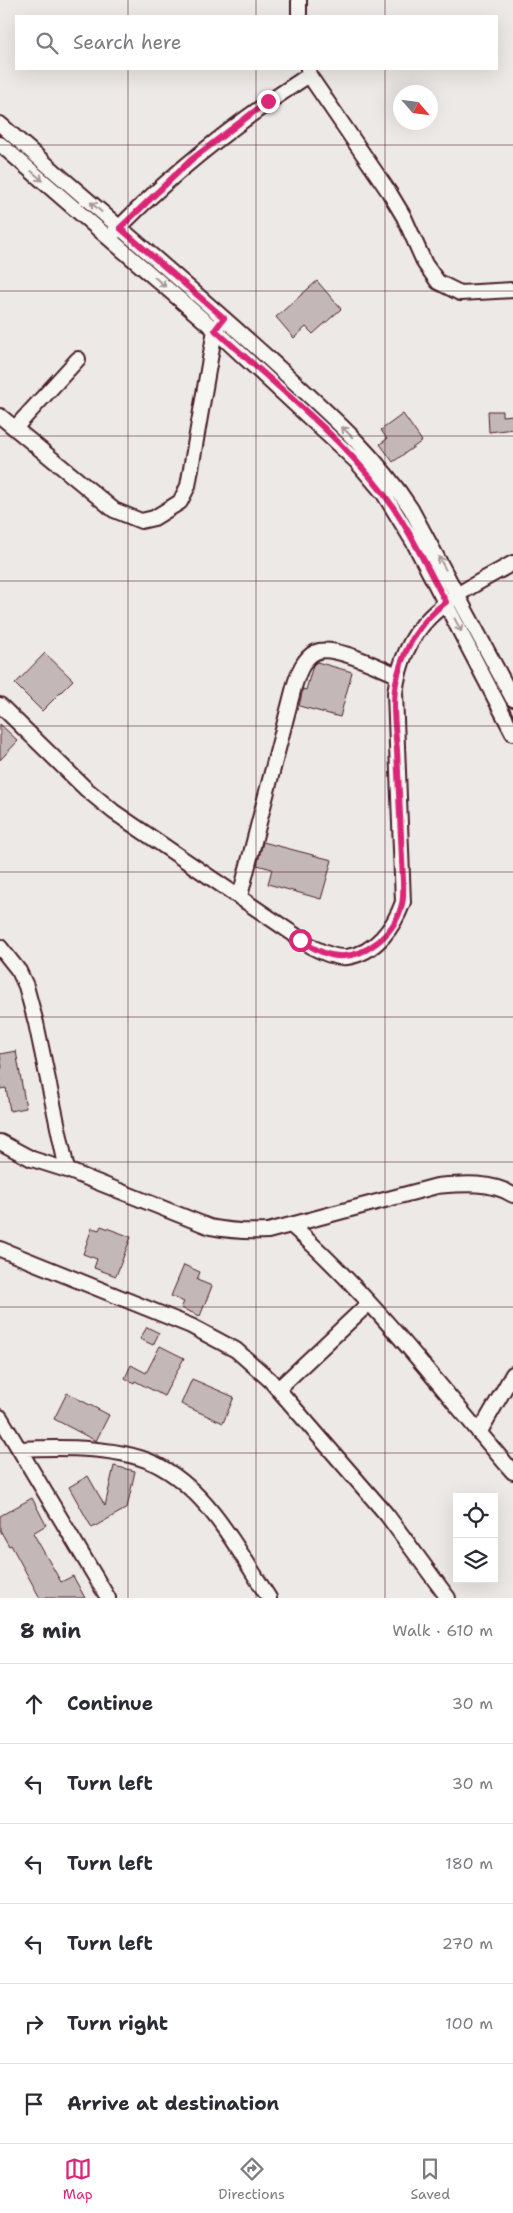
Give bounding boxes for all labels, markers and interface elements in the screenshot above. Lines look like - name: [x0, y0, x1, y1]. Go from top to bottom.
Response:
- search box: [15, 15, 498, 70]
- icon: search: [33, 29, 61, 57]
- text: Search here: [73, 30, 182, 55]
- north arrow: [393, 85, 438, 130]
- route end: [257, 90, 280, 113]
- one-way arrow: [30, 170, 43, 181]
- one-way arrow: [89, 201, 102, 213]
- one-way arrow: [153, 276, 166, 288]
- one-way arrow: [342, 426, 354, 438]
- one-way arrow: [436, 556, 446, 571]
- one-way arrow: [453, 618, 463, 633]
- route start: [289, 929, 312, 952]
- map controls: [453, 1493, 498, 1583]
- button: locate: [453, 1493, 498, 1538]
- button: layers: [453, 1538, 498, 1583]
- text: 8 min: [20, 1617, 81, 1645]
- text: Walk · 610 m: [392, 1620, 493, 1641]
- icon: ahead: [20, 1690, 48, 1718]
- text: Continue: [67, 1691, 153, 1716]
- text: 30 m: [452, 1693, 493, 1714]
- icon: left: [20, 1770, 48, 1798]
- text: Turn left: [67, 1771, 153, 1796]
- text: 30 m: [452, 1773, 493, 1794]
- icon: left: [20, 1850, 48, 1878]
- text: Turn left: [67, 1851, 153, 1876]
- text: 180 m: [445, 1853, 493, 1874]
- icon: left: [20, 1930, 48, 1958]
- text: Turn left: [67, 1931, 153, 1956]
- text: 270 m: [442, 1933, 493, 1954]
- icon: right: [20, 2010, 48, 2038]
- text: Turn right: [67, 2011, 168, 2036]
- text: 100 m: [445, 2013, 493, 2034]
- icon: arrive: [20, 2090, 48, 2118]
- text: Arrive at destination: [67, 2091, 279, 2116]
- tab: Map: [63, 2155, 93, 2203]
- tab: Directions: [218, 2155, 285, 2203]
- tab: Saved: [411, 2155, 450, 2203]

